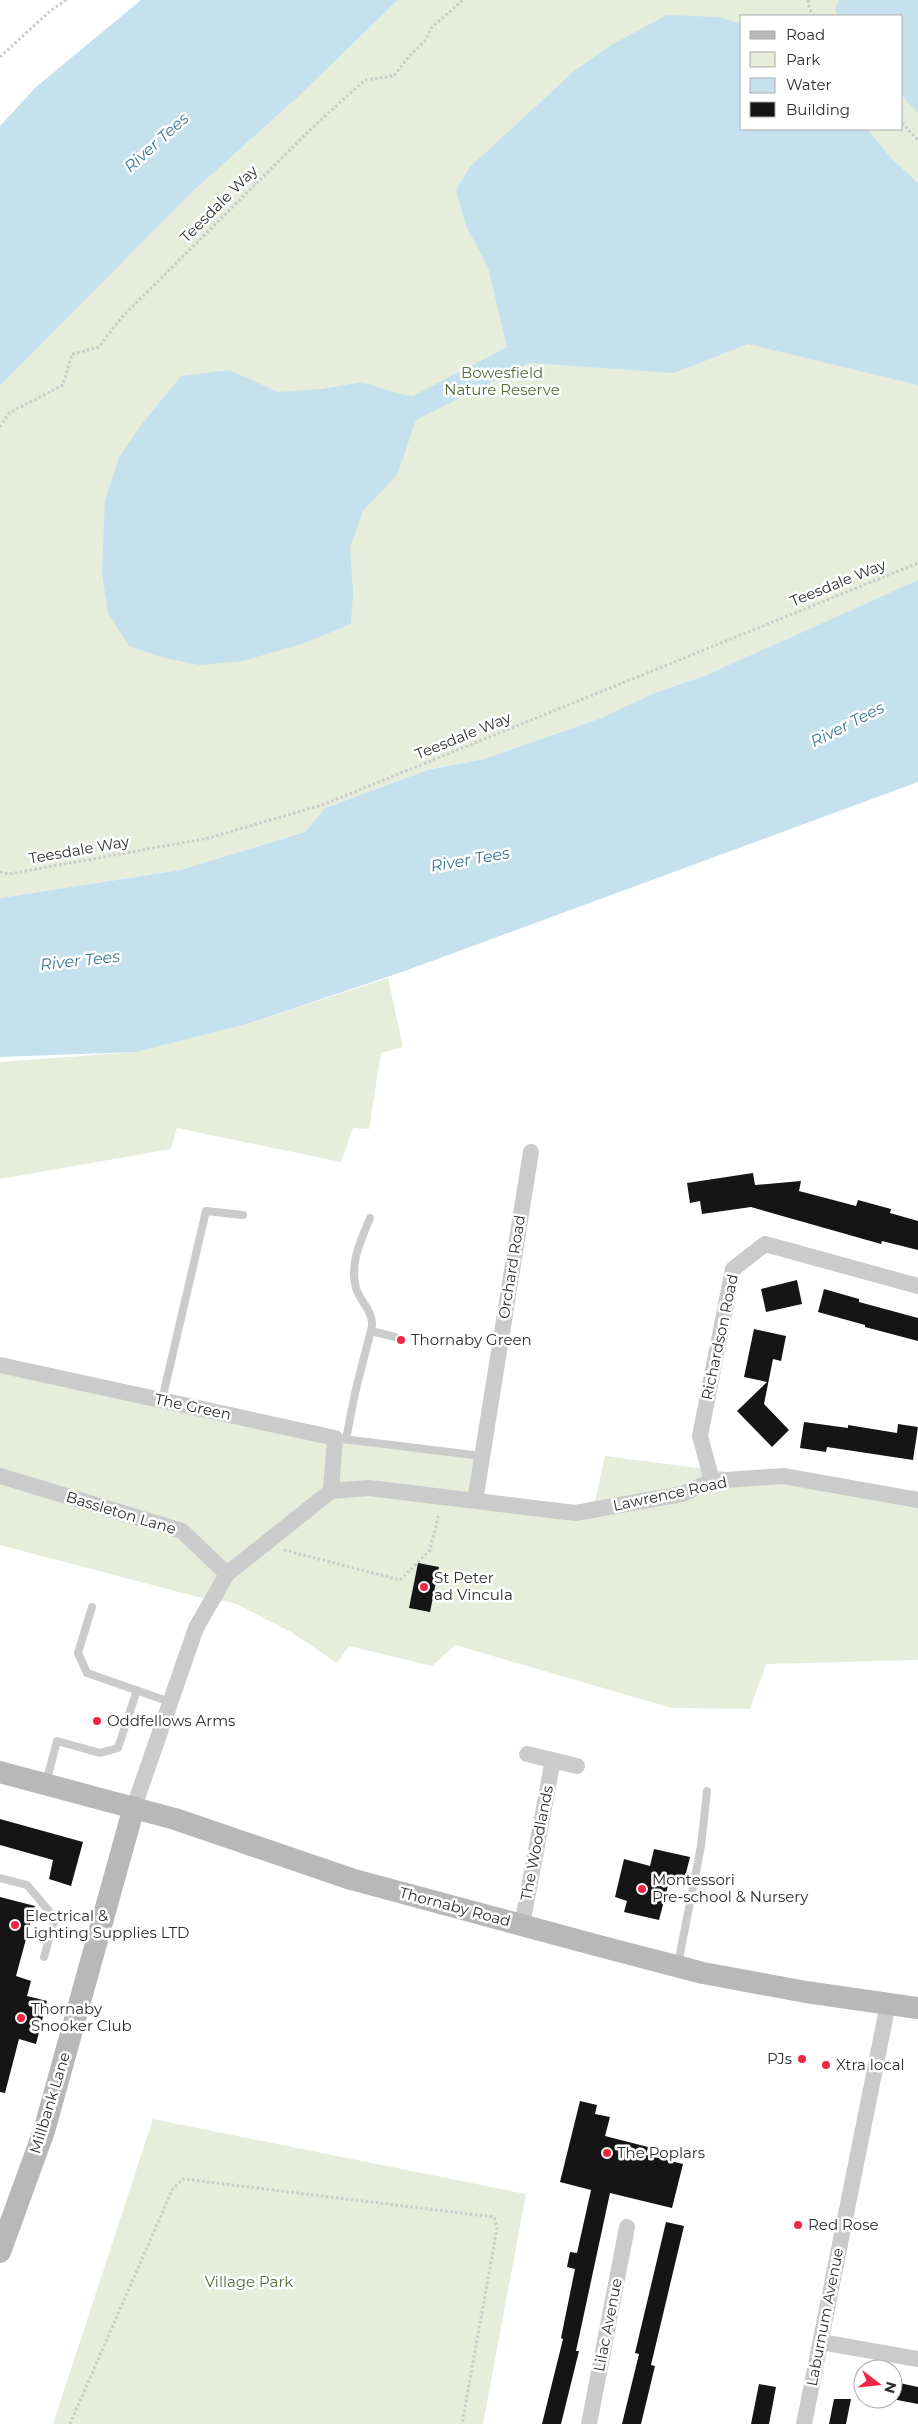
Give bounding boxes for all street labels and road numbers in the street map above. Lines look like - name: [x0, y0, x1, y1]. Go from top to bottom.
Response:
- street label: Teesdale Way: [176, 160, 262, 246]
- street label: Teesdale Way: [787, 554, 889, 610]
- street label: Teesdale Way: [412, 707, 514, 763]
- street label: Teesdale Way: [27, 831, 132, 868]
- street label: Orchard Road: [494, 1214, 529, 1320]
- street label: Richardson Road: [697, 1272, 742, 1402]
- street label: The Green: [153, 1389, 233, 1424]
- street label: Lawrence Road: [611, 1472, 729, 1515]
- street label: Bassleton Lane: [64, 1487, 178, 1538]
- street label: The Woodlands: [516, 1784, 557, 1902]
- street label: Thornaby Road: [397, 1883, 513, 1930]
- street label: Millbank Lane: [25, 2050, 74, 2156]
- street label: Laburnum Avenue: [802, 2246, 847, 2388]
- street label: Lilac Avenue: [589, 2277, 626, 2373]

